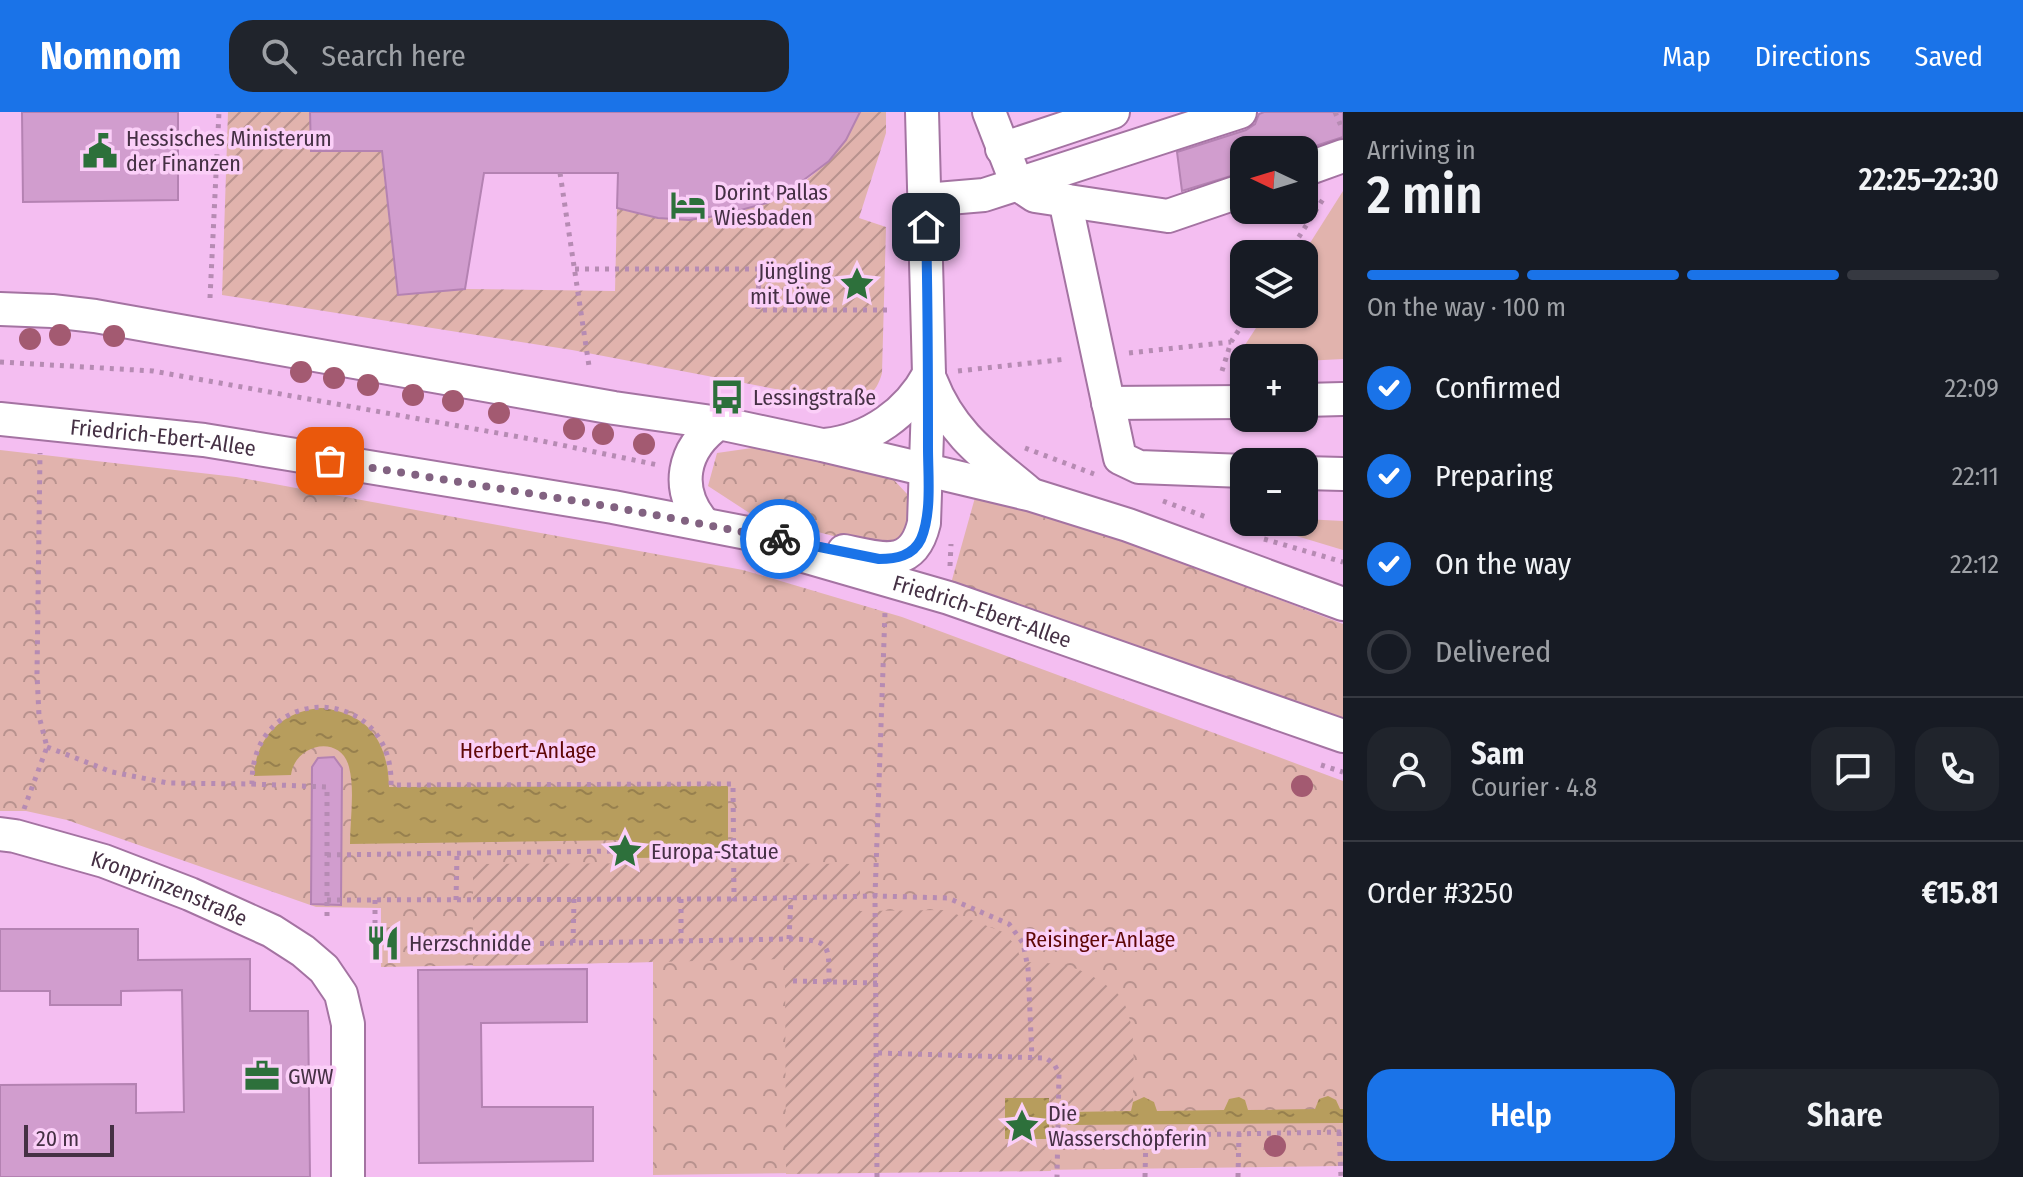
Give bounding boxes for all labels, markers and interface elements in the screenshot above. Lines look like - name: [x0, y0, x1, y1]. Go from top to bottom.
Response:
- search box: [229, 20, 789, 92]
- text: Nomnom: [40, 33, 181, 79]
- icon: search: [257, 34, 301, 78]
- text: Search here: [321, 38, 466, 74]
- text: Map: [1662, 40, 1711, 73]
- text: Directions: [1755, 40, 1871, 73]
- text: Saved: [1915, 40, 1983, 73]
- place label: Hessisches Ministerum der Finanzen: [126, 125, 332, 177]
- public building icon: Hessisches Ministerum der Finanzen: [81, 132, 119, 170]
- text: Arriving in: [1367, 135, 1476, 166]
- north arrow: [1230, 136, 1318, 224]
- map controls: [1230, 136, 1318, 536]
- text: 22:25–22:30: [1859, 162, 1999, 198]
- text: 2 min: [1367, 164, 1483, 227]
- place label: Dorint Pallas Wiesbaden: [714, 179, 828, 231]
- hotel icon: Dorint Pallas Wiesbaden: [669, 186, 707, 224]
- pin: [892, 193, 960, 261]
- icon: home: [904, 205, 948, 249]
- button: layers: [1230, 240, 1318, 328]
- place label: Jüngling mit Löwe: [750, 258, 832, 310]
- place icon: Jüngling mit Löwe: [838, 265, 876, 303]
- text: On the way · 100 m: [1367, 292, 1566, 323]
- button: +: [1230, 344, 1318, 432]
- icon: check: [1367, 366, 1411, 410]
- text: Confirmed: [1435, 370, 1561, 406]
- text: 22:09: [1945, 373, 1999, 404]
- bus stop icon: Lessingstraße: [708, 378, 746, 416]
- place label: Lessingstraße: [753, 384, 876, 411]
- street label: Friedrich-Ebert-Allee: [69, 413, 258, 462]
- pin: [296, 427, 364, 495]
- icon: bag: [308, 439, 352, 483]
- button: −: [1230, 448, 1318, 536]
- icon: check: [1367, 454, 1411, 498]
- text: Preparing: [1435, 458, 1553, 494]
- text: 22:11: [1952, 461, 1999, 492]
- courier: [740, 499, 820, 579]
- icon: bike: [758, 517, 802, 561]
- icon: check: [1367, 542, 1411, 586]
- text: On the way: [1435, 546, 1571, 582]
- text: 22:12: [1950, 549, 1999, 580]
- street label: Friedrich-Ebert-Allee: [890, 569, 1075, 654]
- text: Delivered: [1435, 634, 1551, 670]
- button: person: [1367, 727, 1451, 811]
- button: chat: [1811, 727, 1895, 811]
- button: phone: [1915, 727, 1999, 811]
- text: Sam: [1471, 736, 1524, 772]
- park label: Herbert-Anlage: [460, 737, 596, 764]
- text: Courier · 4.8: [1471, 772, 1597, 803]
- place icon: Europa-Statue: [606, 832, 644, 870]
- place label: Europa-Statue: [651, 838, 779, 865]
- street label: Kronprinzenstraße: [88, 845, 251, 932]
- text: Order #3250: [1367, 875, 1514, 911]
- text: €15.81: [1922, 875, 1999, 911]
- restaurant icon: Herzschnidde: [364, 924, 402, 962]
- park label: Reisinger-Anlage: [1025, 926, 1175, 953]
- place label: Herzschnidde: [409, 930, 531, 957]
- office icon: GWW: [243, 1057, 281, 1095]
- place label: GWW: [288, 1063, 334, 1090]
- button: Help: [1367, 1069, 1675, 1161]
- button: Share: [1691, 1069, 1999, 1161]
- place label: Die Wasserschöpferin: [1048, 1100, 1207, 1152]
- place icon: Die Wasserschöpferin: [1003, 1107, 1041, 1145]
- scale bar: [24, 1121, 114, 1157]
- text: 20 m: [36, 1125, 79, 1152]

